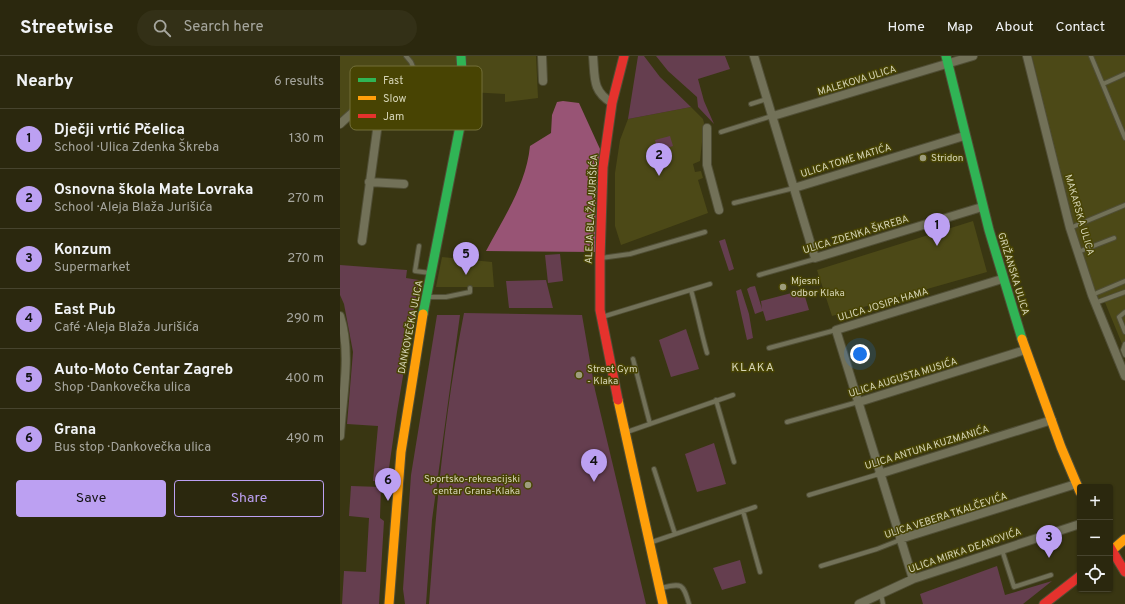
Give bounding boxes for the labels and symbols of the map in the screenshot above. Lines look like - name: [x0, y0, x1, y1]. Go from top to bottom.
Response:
- street label: MALEKOVA ULICA: [816, 63, 898, 99]
- legend: [350, 66, 482, 130]
- text: Fast: [383, 74, 403, 88]
- text: Slow: [383, 92, 406, 106]
- text: Jam: [383, 110, 404, 124]
- street label: ULICA TOME MATIĆA: [799, 141, 893, 181]
- pin: 2: [646, 143, 672, 176]
- place label: Stridon: [931, 152, 963, 165]
- marker: Stridon: [918, 153, 928, 163]
- street label: ALEJA BLAŽA JURIŠIĆA: [583, 154, 601, 264]
- street label: MAKARSKA ULICA: [1061, 173, 1097, 257]
- street label: ULICA ZDENKA ŠKREBA: [801, 213, 911, 257]
- pin: 1: [924, 213, 950, 246]
- street label: GRIŽANSKA ULICA: [994, 231, 1032, 317]
- pin: 5: [453, 242, 479, 275]
- place label: Mjesni odbor Klaka: [791, 275, 845, 300]
- street label: DANKOVEČKA ULICA: [396, 279, 426, 375]
- marker: Mjesni odbor Klaka: [778, 282, 788, 292]
- street label: ULICA JOSIPA HAMA: [836, 285, 930, 325]
- your location: [850, 344, 870, 364]
- street label: ULICA AUGUSTA MUSIĆA: [847, 355, 959, 401]
- district label: KLAKA: [731, 360, 775, 376]
- place label: Street Gym - Klaka: [587, 363, 637, 388]
- marker: Street Gym - Klaka: [574, 370, 584, 380]
- street label: ULICA ANTUNA KUZMANIĆA: [863, 423, 991, 473]
- pin: 4: [581, 449, 607, 482]
- pin: 6: [375, 468, 401, 501]
- place label: Sportsko-rekreacijski centar Grana-Klaka: [424, 473, 520, 498]
- marker: Sportsko-rekreacijski centar Grana-Klaka: [523, 480, 533, 490]
- street label: ULICA VEBERA TKALČEVIĆA: [883, 490, 1009, 542]
- street label: ULICA MIRKA DEANOVIĆA: [907, 525, 1023, 576]
- pin: 3: [1036, 525, 1062, 558]

